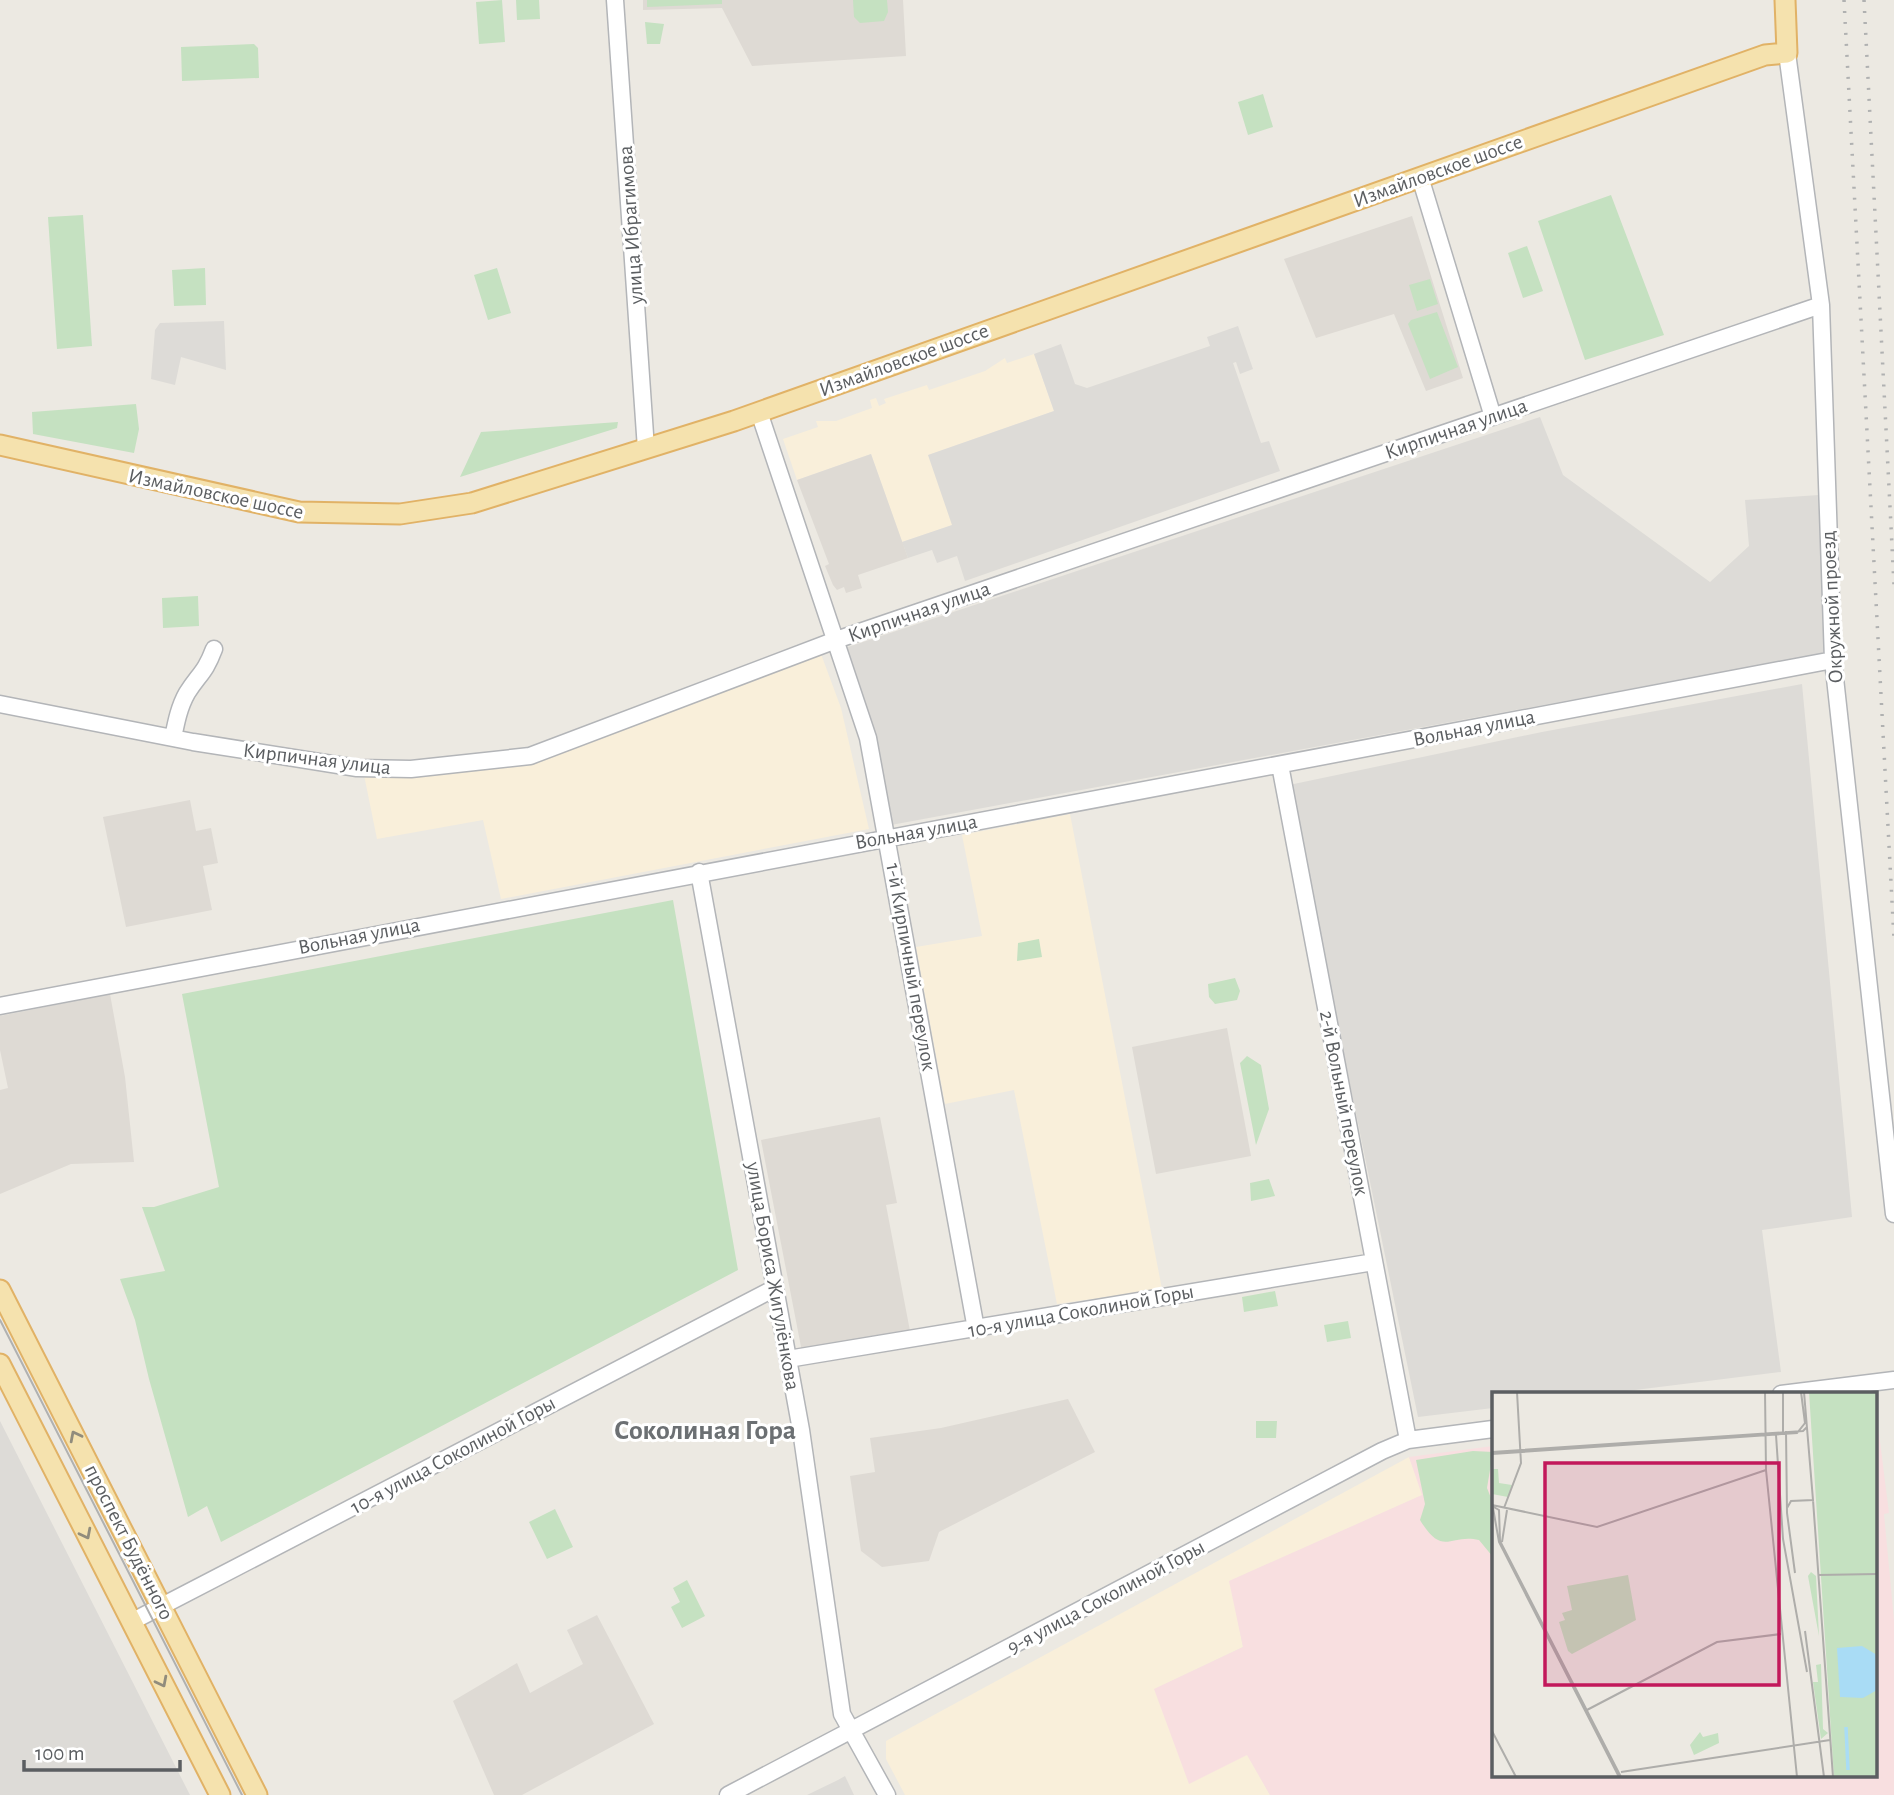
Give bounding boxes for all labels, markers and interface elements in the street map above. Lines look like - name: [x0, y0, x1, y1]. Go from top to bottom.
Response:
- street label: Измайловское шоссе: [1351, 131, 1525, 211]
- street label: улица Ибрагимова: [615, 145, 647, 306]
- street label: Измайловское шоссе: [817, 320, 991, 400]
- street label: Кирпичная улица: [1382, 395, 1530, 463]
- street label: Измайловское шоссе: [127, 465, 305, 523]
- street label: Окружной проезд: [1818, 530, 1846, 684]
- street label: Кирпичная улица: [845, 578, 993, 646]
- street label: Вольная улица: [1411, 706, 1537, 750]
- street label: Кирпичная улица: [242, 740, 393, 779]
- street label: Вольная улица: [853, 811, 979, 853]
- street label: 1-й Кирпичный переулок: [882, 862, 940, 1073]
- street label: Вольная улица: [296, 914, 422, 958]
- street label: 2-й Вольный переулок: [1316, 1009, 1372, 1197]
- street label: улица Бориса Жигулёнкова: [742, 1159, 804, 1392]
- street label: 10-я улица Соколиной Горы: [967, 1281, 1195, 1341]
- street label: 10-я улица Соколиной Горы: [347, 1392, 559, 1518]
- inset map: [1492, 1392, 1876, 1778]
- district label: Соколиная Гора: [614, 1417, 796, 1445]
- one-way arrow: [70, 1431, 83, 1443]
- street label: проспект Будённого: [81, 1461, 177, 1623]
- one-way arrow: [78, 1527, 92, 1539]
- street label: 9-я улица Соколиной Горы: [1004, 1536, 1208, 1658]
- one-way arrow: [153, 1675, 167, 1687]
- scale bar: [24, 1728, 180, 1772]
- text: 100 m: [35, 1743, 85, 1764]

